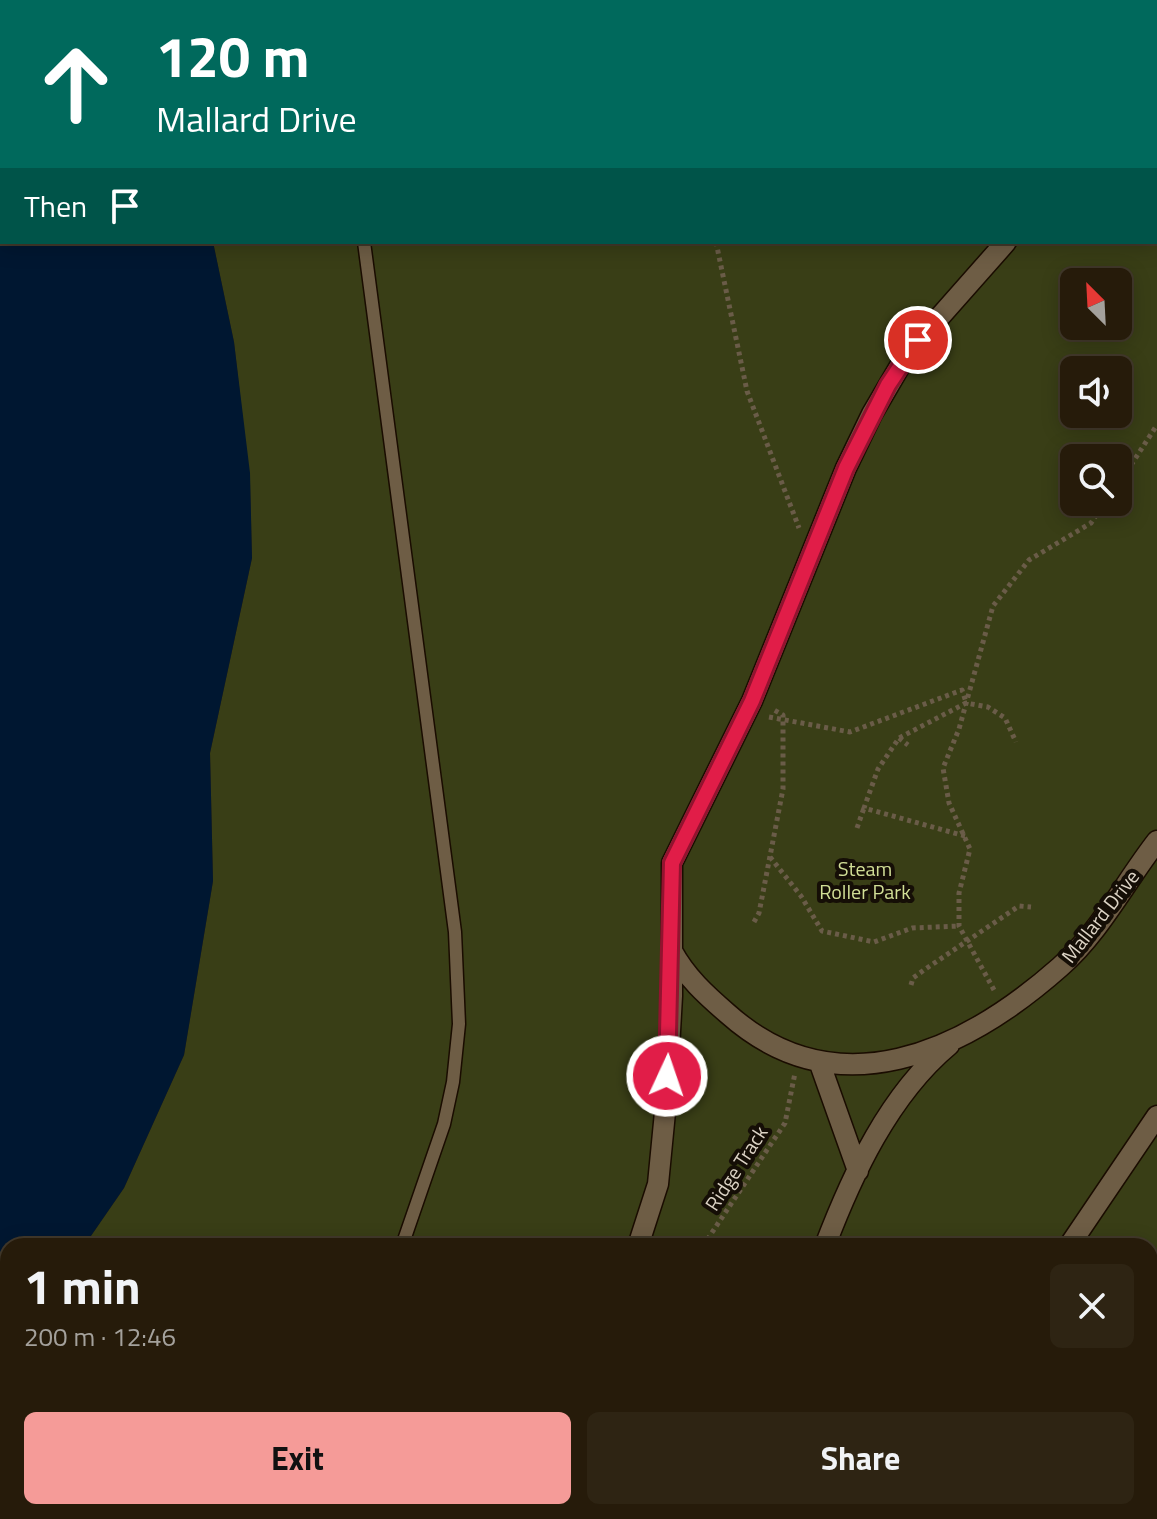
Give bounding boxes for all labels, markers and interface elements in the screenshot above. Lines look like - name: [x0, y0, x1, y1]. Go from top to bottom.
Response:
- text: 120 m: [156, 14, 309, 99]
- icon: ahead: [24, 32, 128, 136]
- text: Mallard Drive: [156, 91, 357, 146]
- text: Then: [24, 183, 87, 229]
- icon: arrive: [103, 184, 147, 228]
- north arrow: [1060, 268, 1132, 340]
- map controls: [1060, 268, 1132, 516]
- pin: [884, 306, 952, 374]
- icon: arrive: [896, 318, 940, 362]
- button: sound: [1060, 356, 1132, 428]
- button: search: [1060, 444, 1132, 516]
- park label: Steam Roller Park: [819, 853, 911, 907]
- street label: Mallard Drive: [1053, 863, 1147, 969]
- position arrow: [625, 1034, 709, 1118]
- street label: Ridge Track: [697, 1119, 775, 1217]
- text: 1 min: [24, 1250, 141, 1323]
- button: close: [1050, 1264, 1134, 1348]
- text: 200 m · 12:46: [24, 1317, 176, 1356]
- button: Exit: [24, 1412, 571, 1504]
- button: Share: [587, 1412, 1134, 1504]

